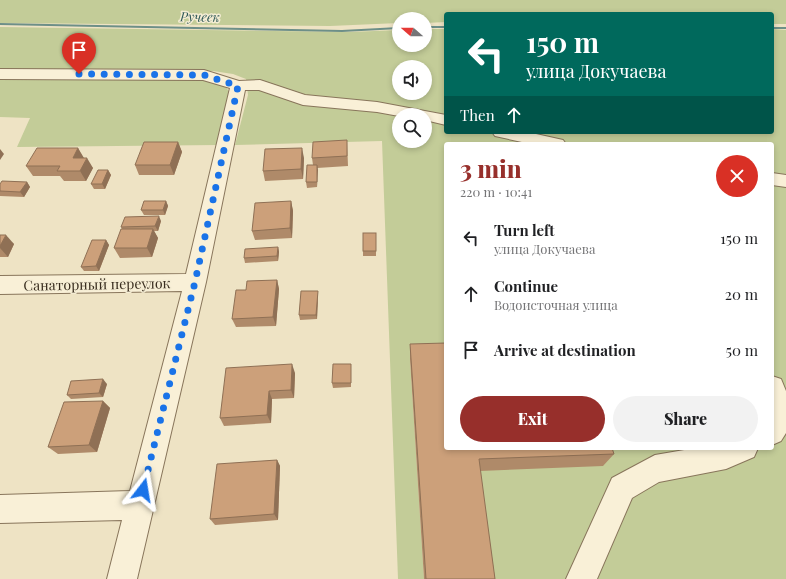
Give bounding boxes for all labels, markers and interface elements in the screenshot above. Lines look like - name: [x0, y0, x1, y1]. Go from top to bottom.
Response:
- water label: Ручеек: [179, 7, 220, 25]
- north arrow: [392, 12, 432, 52]
- map controls: [392, 12, 432, 148]
- text: 150 m: [526, 23, 599, 60]
- icon: left: [460, 28, 512, 80]
- pin: [62, 33, 96, 74]
- icon: arrive: [68, 39, 90, 61]
- text: улица Докучаева: [526, 59, 666, 83]
- button: sound: [392, 60, 432, 100]
- icon: ahead: [503, 104, 525, 126]
- text: Then: [460, 105, 495, 125]
- button: search: [392, 108, 432, 148]
- text: 3 min: [460, 152, 522, 184]
- button: close: [716, 155, 758, 197]
- text: 220 m · 10:41: [460, 183, 532, 200]
- text: Turn left: [494, 220, 555, 240]
- icon: left: [460, 227, 482, 249]
- text: 150 m: [720, 228, 758, 248]
- text: улица Докучаева: [494, 240, 595, 257]
- street label: Санаторный переулок: [23, 273, 171, 295]
- text: Continue: [494, 276, 558, 296]
- icon: ahead: [460, 283, 482, 305]
- text: 20 m: [725, 284, 758, 304]
- text: Водоисточная улица: [494, 296, 618, 313]
- icon: arrive: [460, 339, 482, 361]
- text: Arrive at destination: [494, 340, 636, 360]
- text: 50 m: [726, 340, 758, 360]
- button: Exit: [460, 396, 605, 442]
- button: Share: [613, 396, 758, 442]
- position arrow: [122, 469, 164, 511]

